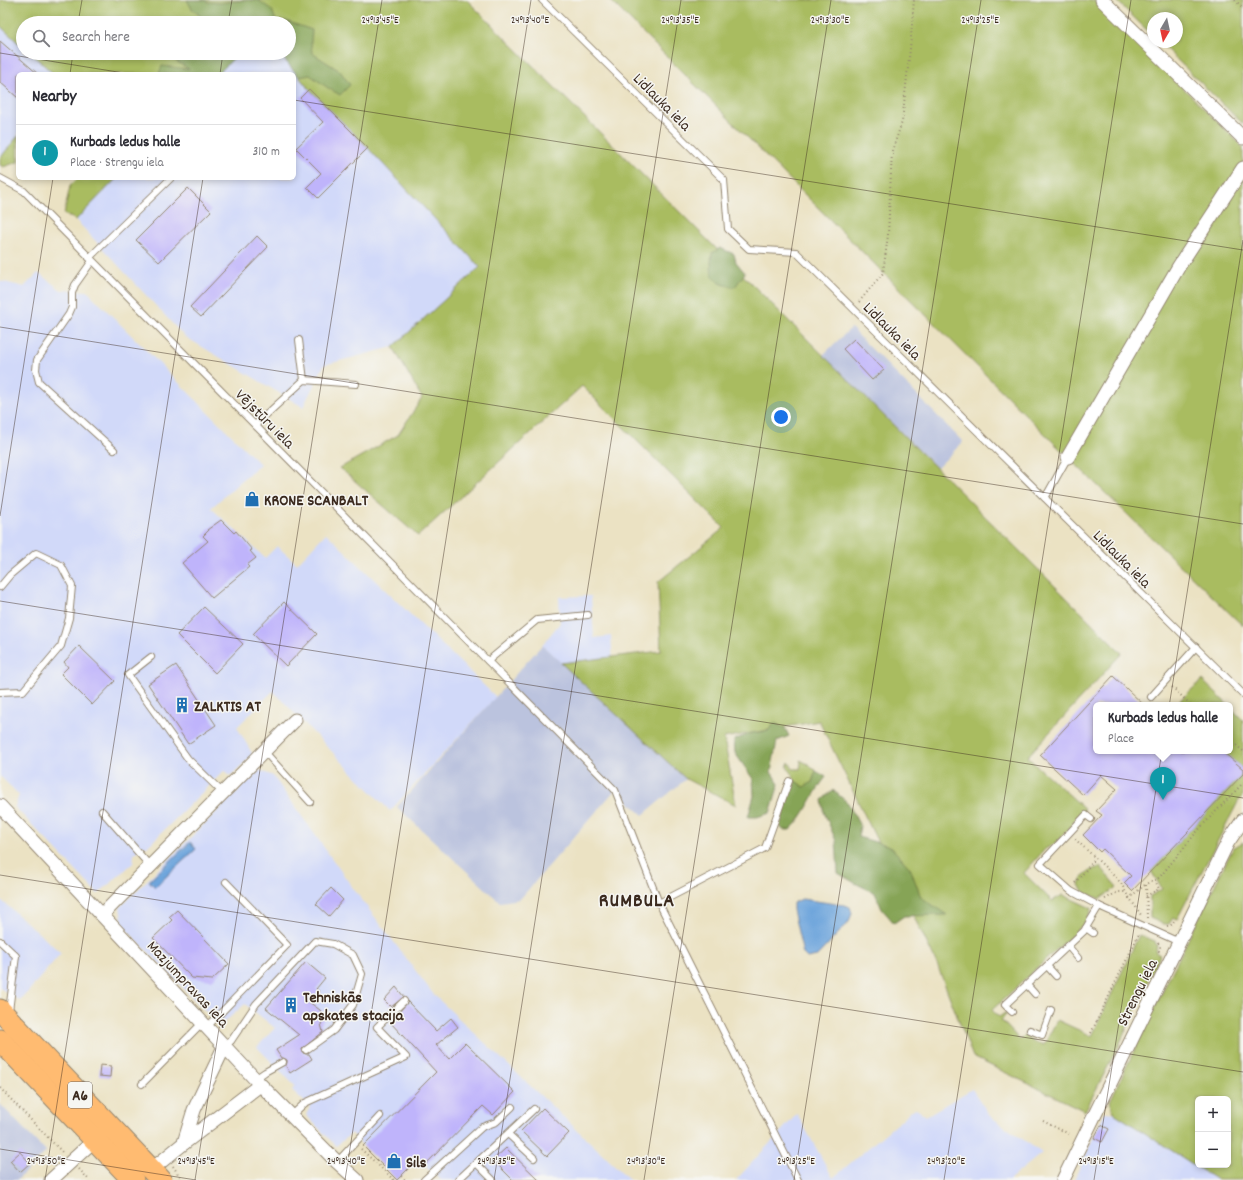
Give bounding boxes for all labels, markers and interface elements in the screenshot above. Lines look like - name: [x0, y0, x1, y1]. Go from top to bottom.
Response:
- north arrow: [1147, 12, 1183, 48]
- text: 24°13'45"E: [361, 14, 399, 28]
- text: 24°13'40"E: [511, 14, 549, 28]
- text: 24°13'35"E: [661, 14, 699, 28]
- text: 24°13'30"E: [811, 14, 850, 28]
- text: 24°13'25"E: [961, 14, 999, 28]
- search box: [16, 16, 296, 60]
- icon: search: [30, 27, 52, 49]
- text: Search here: [62, 27, 130, 49]
- street label: Lidlauka iela: [627, 68, 696, 137]
- text: Nearby: [32, 86, 76, 110]
- text: Kurbads ledus halle: [70, 132, 180, 154]
- text: 1: [44, 143, 46, 162]
- text: 310 m: [252, 143, 280, 162]
- text: Place · Strengu iela: [70, 154, 164, 173]
- street label: Lidlauka iela: [857, 297, 926, 366]
- street label: Vējstūru iela: [229, 385, 300, 455]
- your location: [771, 407, 791, 427]
- shop icon: KRONE SCANBALT: [243, 490, 261, 508]
- place label: KRONE SCANBALT: [264, 490, 369, 513]
- street label: Lidlauka iela: [1087, 525, 1156, 594]
- building icon: ZALKTIS AT: [173, 696, 191, 714]
- place label: ZALKTIS AT: [194, 696, 262, 719]
- popup: [1093, 702, 1233, 754]
- text: Kurbads ledus halle: [1108, 708, 1218, 730]
- text: Place: [1108, 730, 1134, 749]
- pin: 1: [1150, 767, 1176, 800]
- district label: RUMBULA: [599, 888, 675, 916]
- street label: Mazjumpravas iela: [141, 936, 234, 1034]
- street label: Strengu iela: [1112, 955, 1165, 1031]
- place label: Tehniskās apskates stacija: [303, 987, 405, 1028]
- building icon: Tehniskās apskates stacija: [282, 996, 300, 1014]
- road number: A6: [68, 1082, 92, 1108]
- map controls: [1195, 1096, 1231, 1168]
- button: +: [1195, 1096, 1231, 1132]
- button: −: [1195, 1132, 1231, 1168]
- shop icon: Sils: [385, 1152, 403, 1170]
- place label: Sils: [406, 1152, 427, 1175]
- text: 24°13'50"E: [27, 1155, 66, 1169]
- text: 24°13'45"E: [177, 1155, 215, 1169]
- text: 24°13'40"E: [327, 1155, 365, 1169]
- text: 24°13'35"E: [477, 1155, 515, 1169]
- text: 24°13'30"E: [627, 1155, 666, 1169]
- text: 24°13'25"E: [777, 1155, 815, 1169]
- text: 24°13'20"E: [927, 1155, 966, 1169]
- text: 24°13'15"E: [1078, 1155, 1114, 1169]

